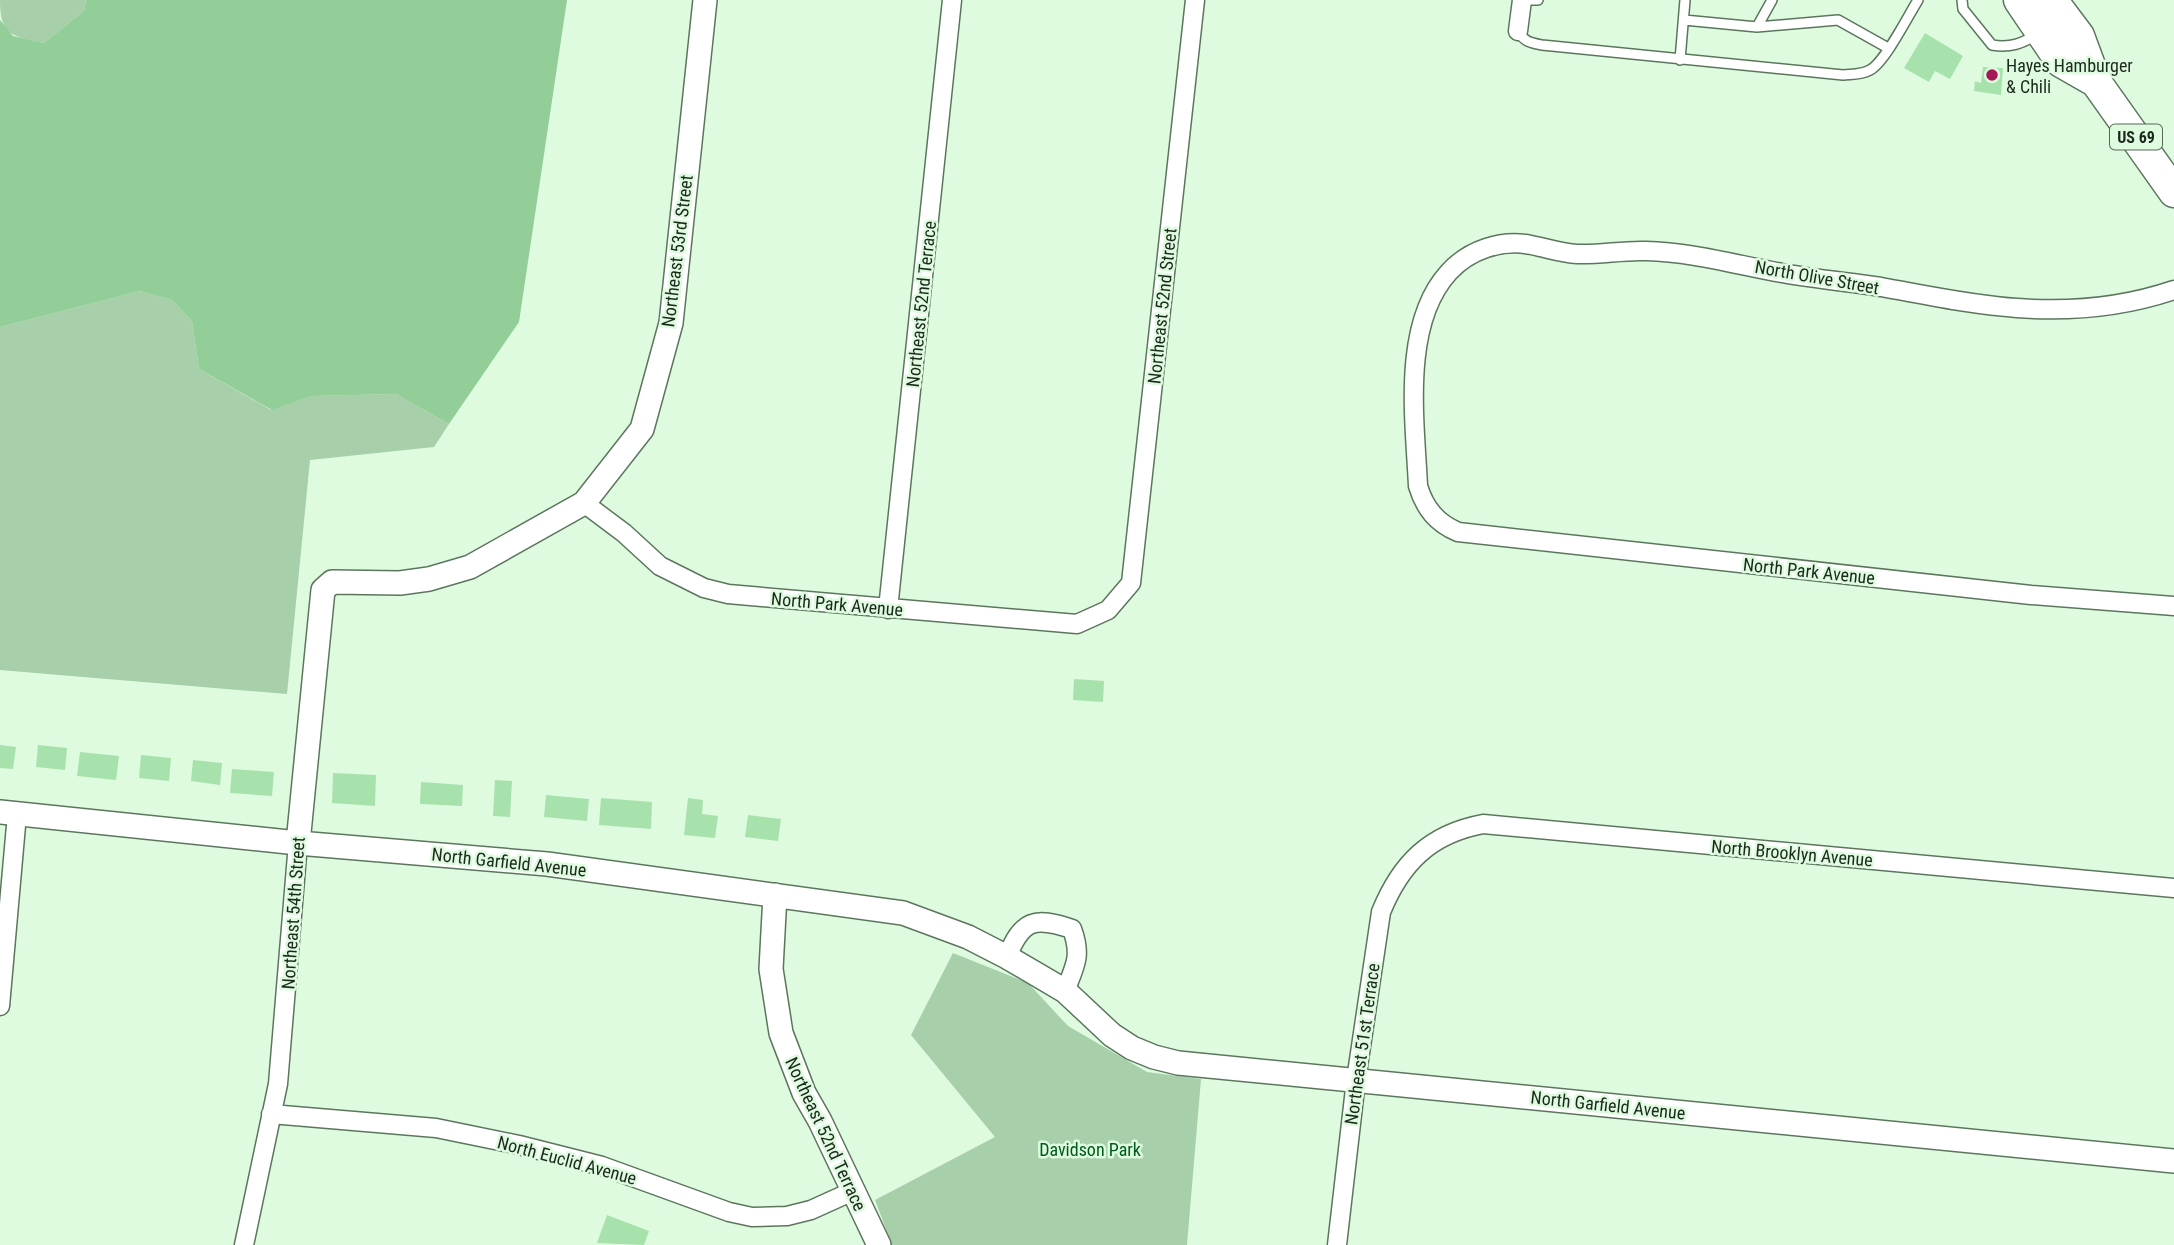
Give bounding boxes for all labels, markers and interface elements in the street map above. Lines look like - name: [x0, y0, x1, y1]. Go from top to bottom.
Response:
- place label: Hayes Hamburger & Chili: [2006, 55, 2133, 97]
- marker: Hayes Hamburger & Chili: [1984, 67, 2000, 83]
- road number: US 69: [2110, 125, 2162, 150]
- street label: Northeast 53rd Street: [657, 174, 697, 328]
- street label: Northeast 52nd Terrace: [902, 220, 940, 388]
- street label: Northeast 52nd Street: [1143, 227, 1181, 385]
- street label: North Olive Street: [1753, 256, 1881, 298]
- street label: North Park Avenue: [1742, 554, 1876, 588]
- street label: North Park Avenue: [770, 588, 904, 620]
- street label: North Brooklyn Avenue: [1710, 835, 1874, 871]
- street label: Northeast 54th Street: [277, 836, 309, 990]
- street label: North Garfield Avenue: [431, 843, 587, 881]
- street label: Northeast 51st Terrace: [1340, 962, 1384, 1126]
- street label: Northeast 52nd Terrace: [781, 1054, 871, 1214]
- street label: North Garfield Avenue: [1530, 1086, 1686, 1124]
- street label: North Euclid Avenue: [495, 1131, 639, 1189]
- park label: Davidson Park: [1039, 1139, 1141, 1160]

